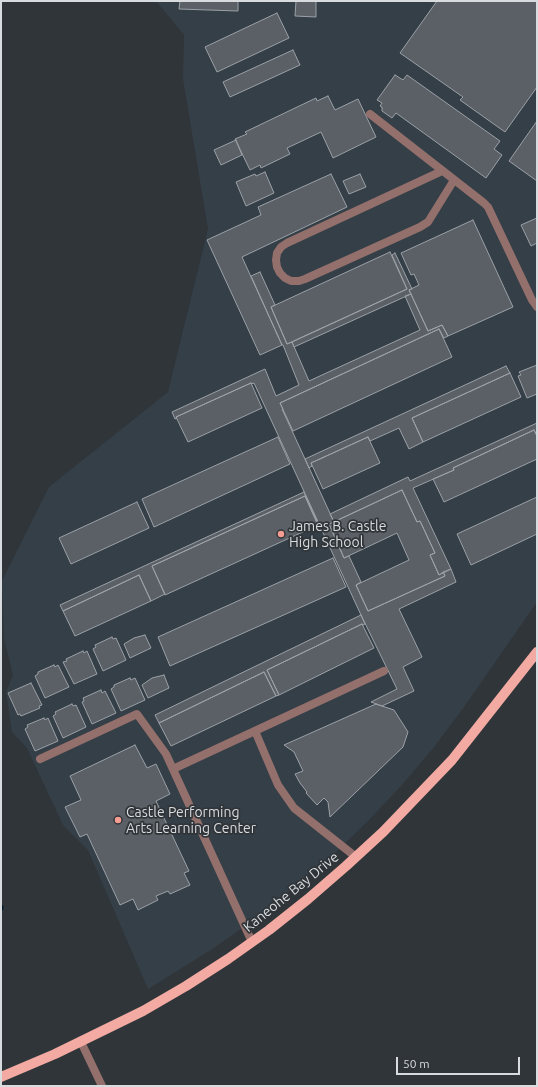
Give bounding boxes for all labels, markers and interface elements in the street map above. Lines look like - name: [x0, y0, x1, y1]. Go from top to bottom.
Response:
- place label: James B. Castle High School: [289, 518, 386, 550]
- marker: James B. Castle High School: [276, 529, 286, 539]
- place label: Castle Performing Arts Learning Center: [126, 804, 256, 836]
- marker: Castle Performing Arts Learning Center: [113, 815, 123, 825]
- street label: Kaneohe Bay Drive: [240, 848, 342, 936]
- scale bar: [398, 1049, 522, 1075]
- text: 50 m: [403, 1057, 430, 1070]

